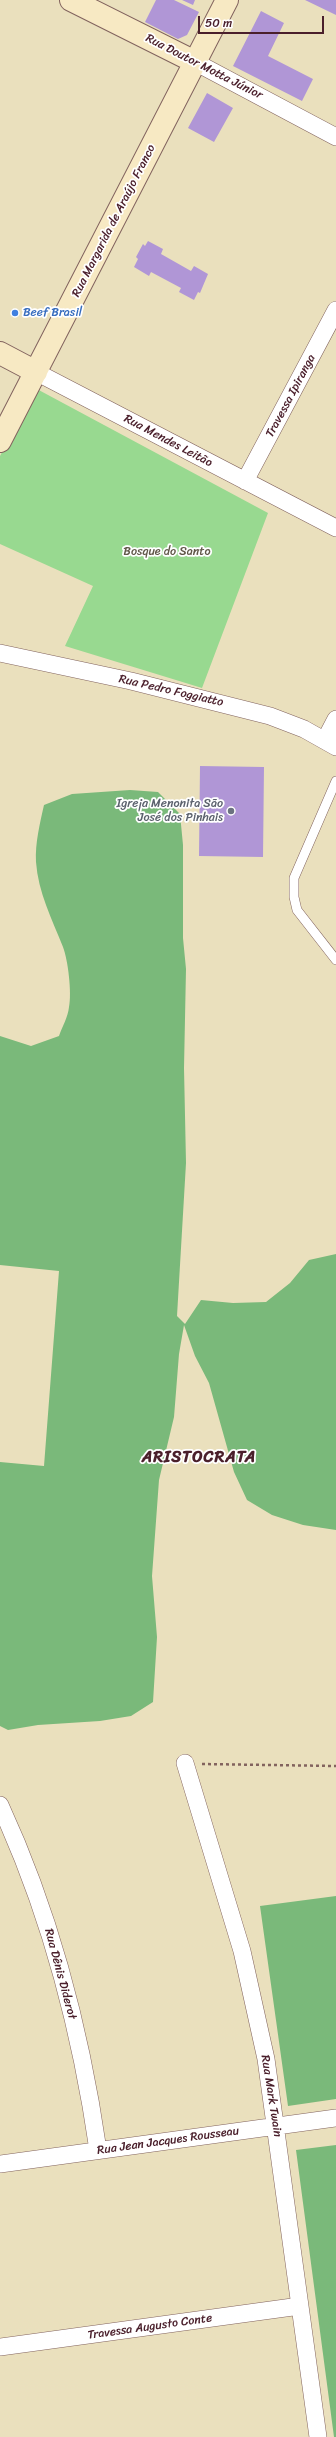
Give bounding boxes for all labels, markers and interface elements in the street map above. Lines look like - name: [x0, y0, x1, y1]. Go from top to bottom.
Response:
- scale bar: [200, 8, 326, 34]
- text: 50 m: [205, 12, 232, 34]
- street label: Rua Doutor Motta Júnior: [143, 31, 265, 103]
- street label: Rua Margarida de Araújo Franco: [69, 142, 159, 300]
- place label: Beef Brasil: [23, 306, 82, 320]
- marker: Beef Brasil: [10, 308, 20, 318]
- street label: Travessa Ipiranga: [263, 352, 319, 440]
- street label: Rua Mendes Leitão: [121, 412, 215, 470]
- park label: Bosque do Santo: [123, 545, 211, 559]
- street label: Rua Pedro Foggiatto: [117, 672, 225, 710]
- place label: Igreja Menonita São José dos Pinhais: [117, 797, 223, 825]
- marker: Igreja Menonita São José dos Pinhais: [226, 806, 236, 816]
- district label: ARISTOCRATA: [143, 1448, 255, 1468]
- street label: Rua Dênis Diderot: [41, 1927, 79, 2021]
- street label: Rua Mark Twain: [257, 2054, 285, 2138]
- street label: Rua Jean Jacques Rousseau: [96, 2124, 240, 2158]
- street label: Travessa Augusto Conte: [87, 2311, 213, 2343]

